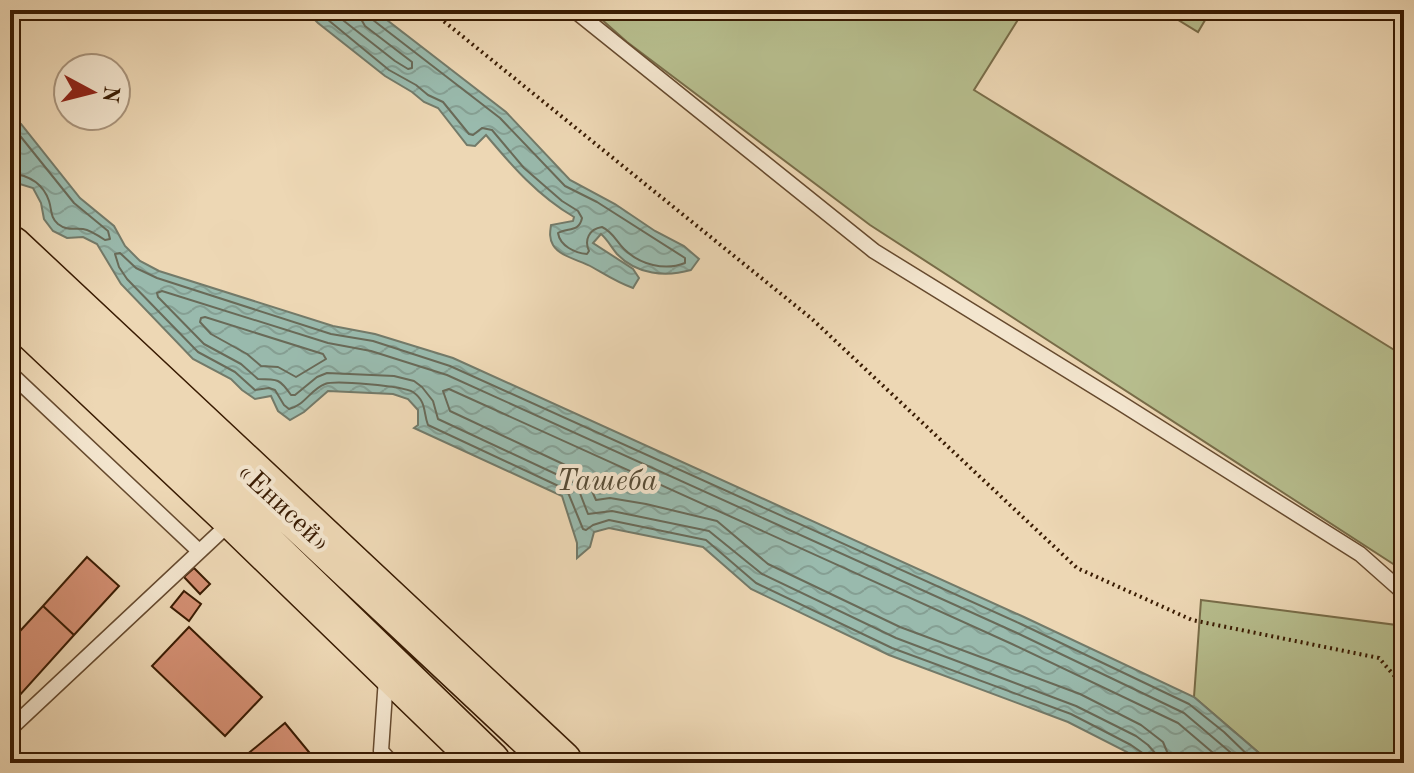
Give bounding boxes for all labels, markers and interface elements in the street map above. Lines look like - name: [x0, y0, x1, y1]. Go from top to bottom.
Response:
- north arrow: [52, 52, 132, 132]
- text: N: [98, 85, 122, 104]
- street label: «Енисей»: [231, 458, 335, 558]
- water label: Ташеба: [556, 467, 658, 497]

